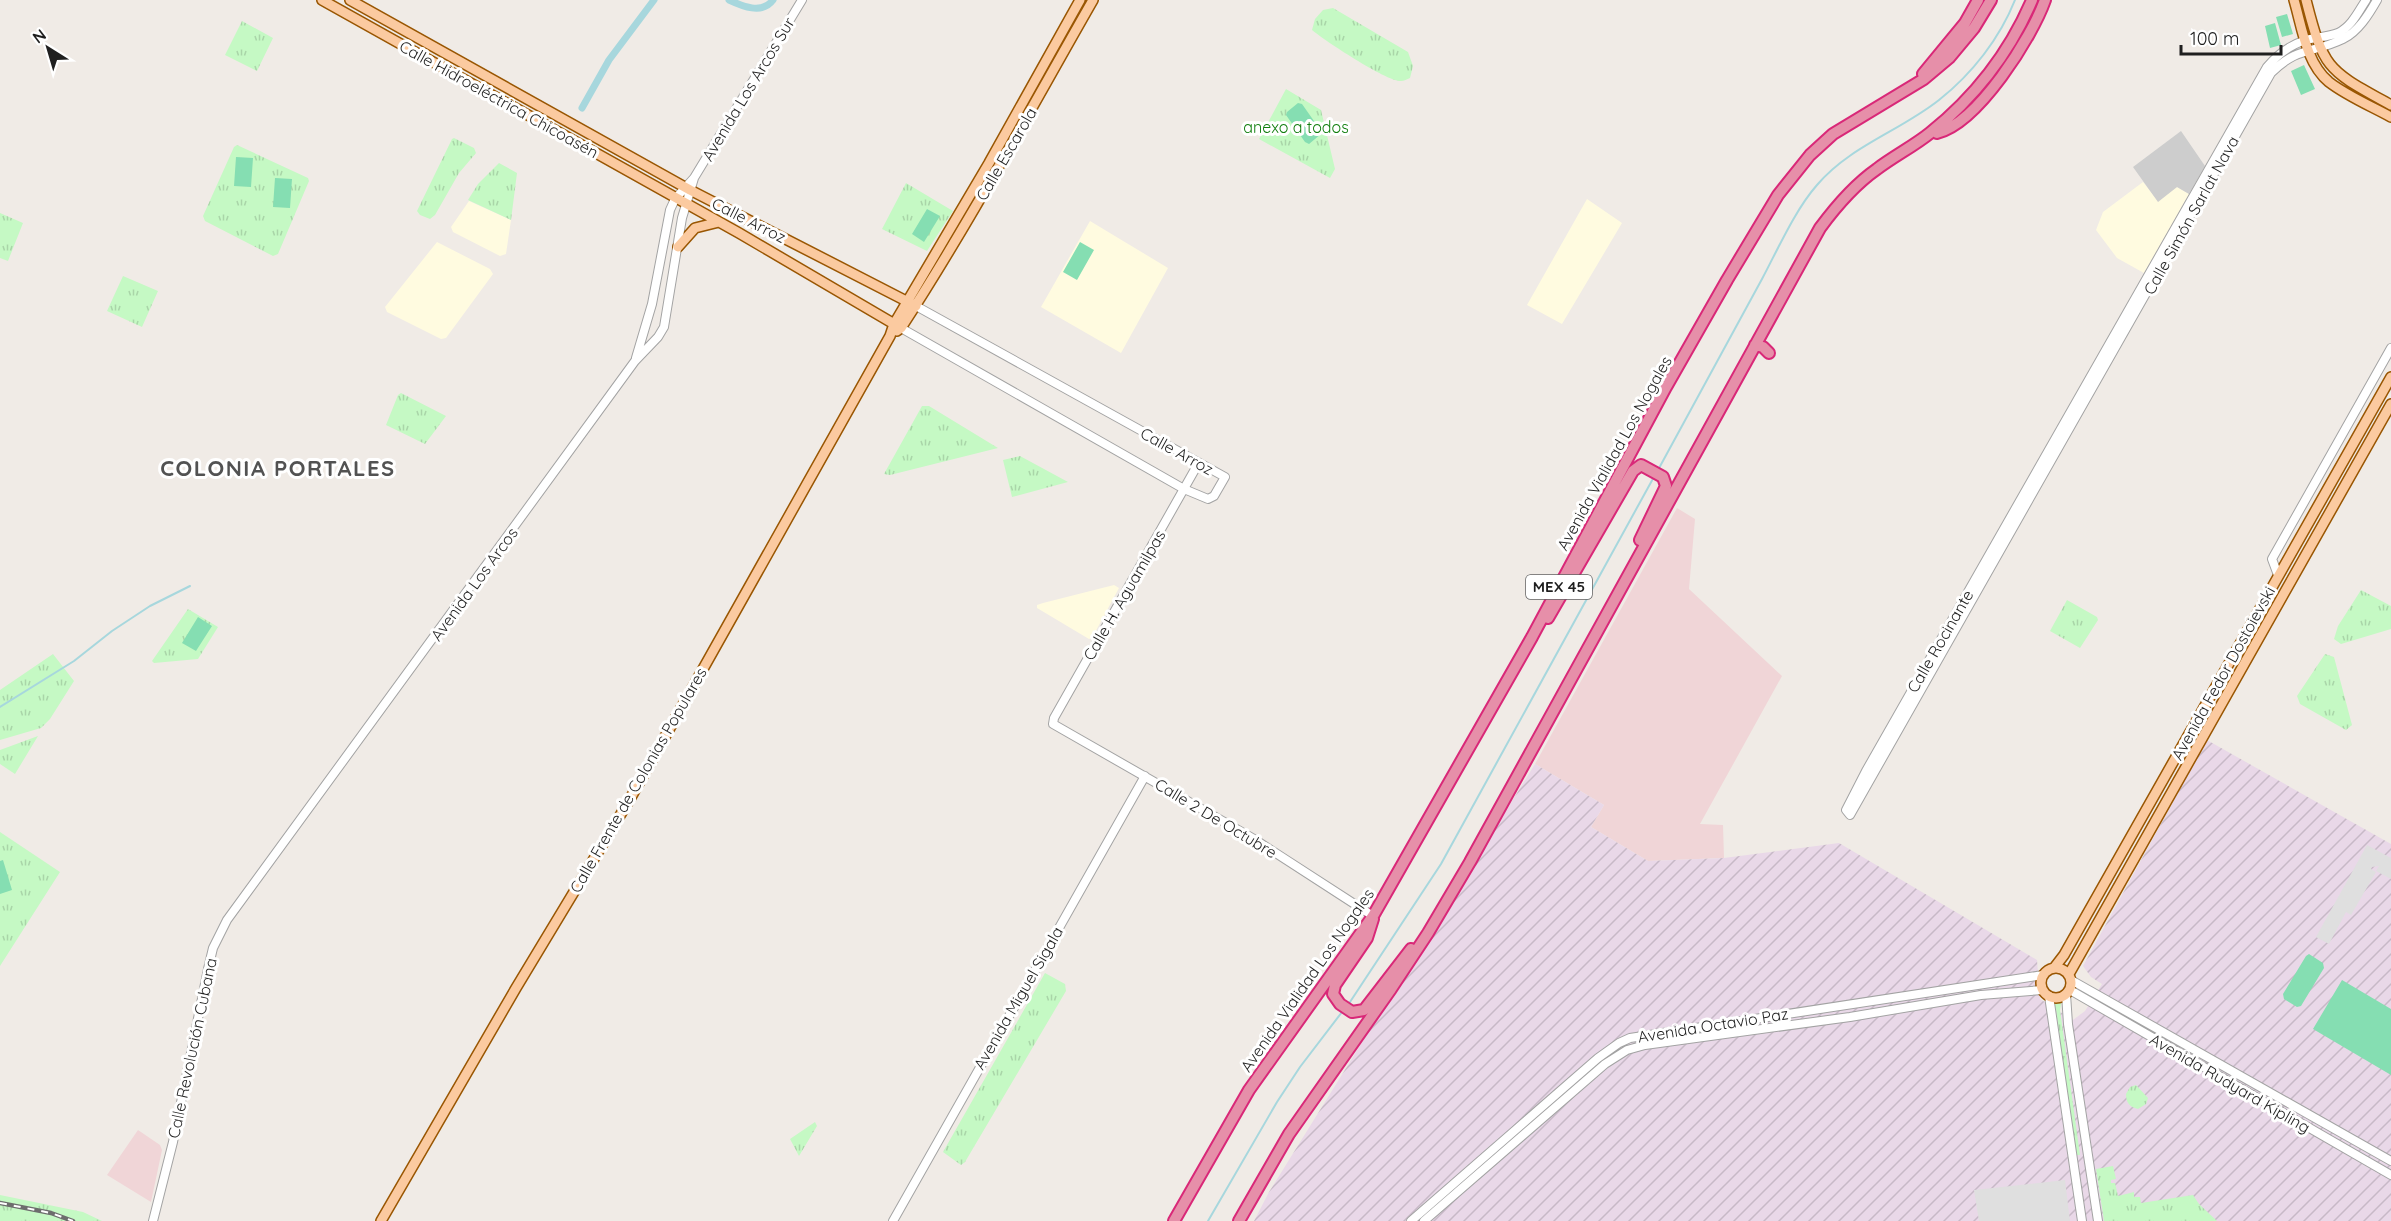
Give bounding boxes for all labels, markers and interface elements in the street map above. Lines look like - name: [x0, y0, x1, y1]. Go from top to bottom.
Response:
- street label: Avenida Los Arcos Sur: [697, 14, 799, 164]
- north arrow: [18, 18, 78, 78]
- scale bar: [2181, 18, 2282, 56]
- text: N: [28, 24, 50, 48]
- text: 100 m: [2190, 27, 2239, 50]
- street label: Calle Hidroeléctrica Chicoasén: [396, 36, 602, 162]
- street label: Calle Escarola: [971, 104, 1041, 204]
- park label: anexo a todos: [1243, 117, 1349, 137]
- street label: Calle Simón Sarlat Nava: [2139, 132, 2243, 298]
- street label: Calle Arroz: [709, 193, 789, 247]
- street label: Avenida Vialidad Los Nogales: [1552, 352, 1676, 554]
- street label: Calle Arroz: [1137, 423, 1217, 479]
- district label: COLONIA PORTALES: [160, 454, 396, 482]
- street label: Avenida Los Arcos: [426, 523, 522, 645]
- street label: Calle H. Aguamilpas: [1079, 526, 1169, 664]
- road number: MEX 45: [1526, 575, 1592, 599]
- street label: Avenida Fedor Dostoievski: [2167, 583, 2279, 763]
- street label: Calle Rocinante: [1902, 586, 1978, 696]
- street label: Calle Frente de Colonias Populares: [565, 664, 711, 896]
- street label: Calle 2 De Octubre: [1151, 774, 1281, 862]
- street label: Avenida Vialidad Los Nogales: [1236, 885, 1378, 1075]
- street label: Avenida Miguel Sigala: [969, 923, 1067, 1073]
- street label: Calle Revolución Cubana: [163, 956, 221, 1140]
- street label: Avenida Octavio Paz: [1636, 1003, 1790, 1047]
- street label: Avenida Rudyard Kipling: [2146, 1029, 2314, 1137]

